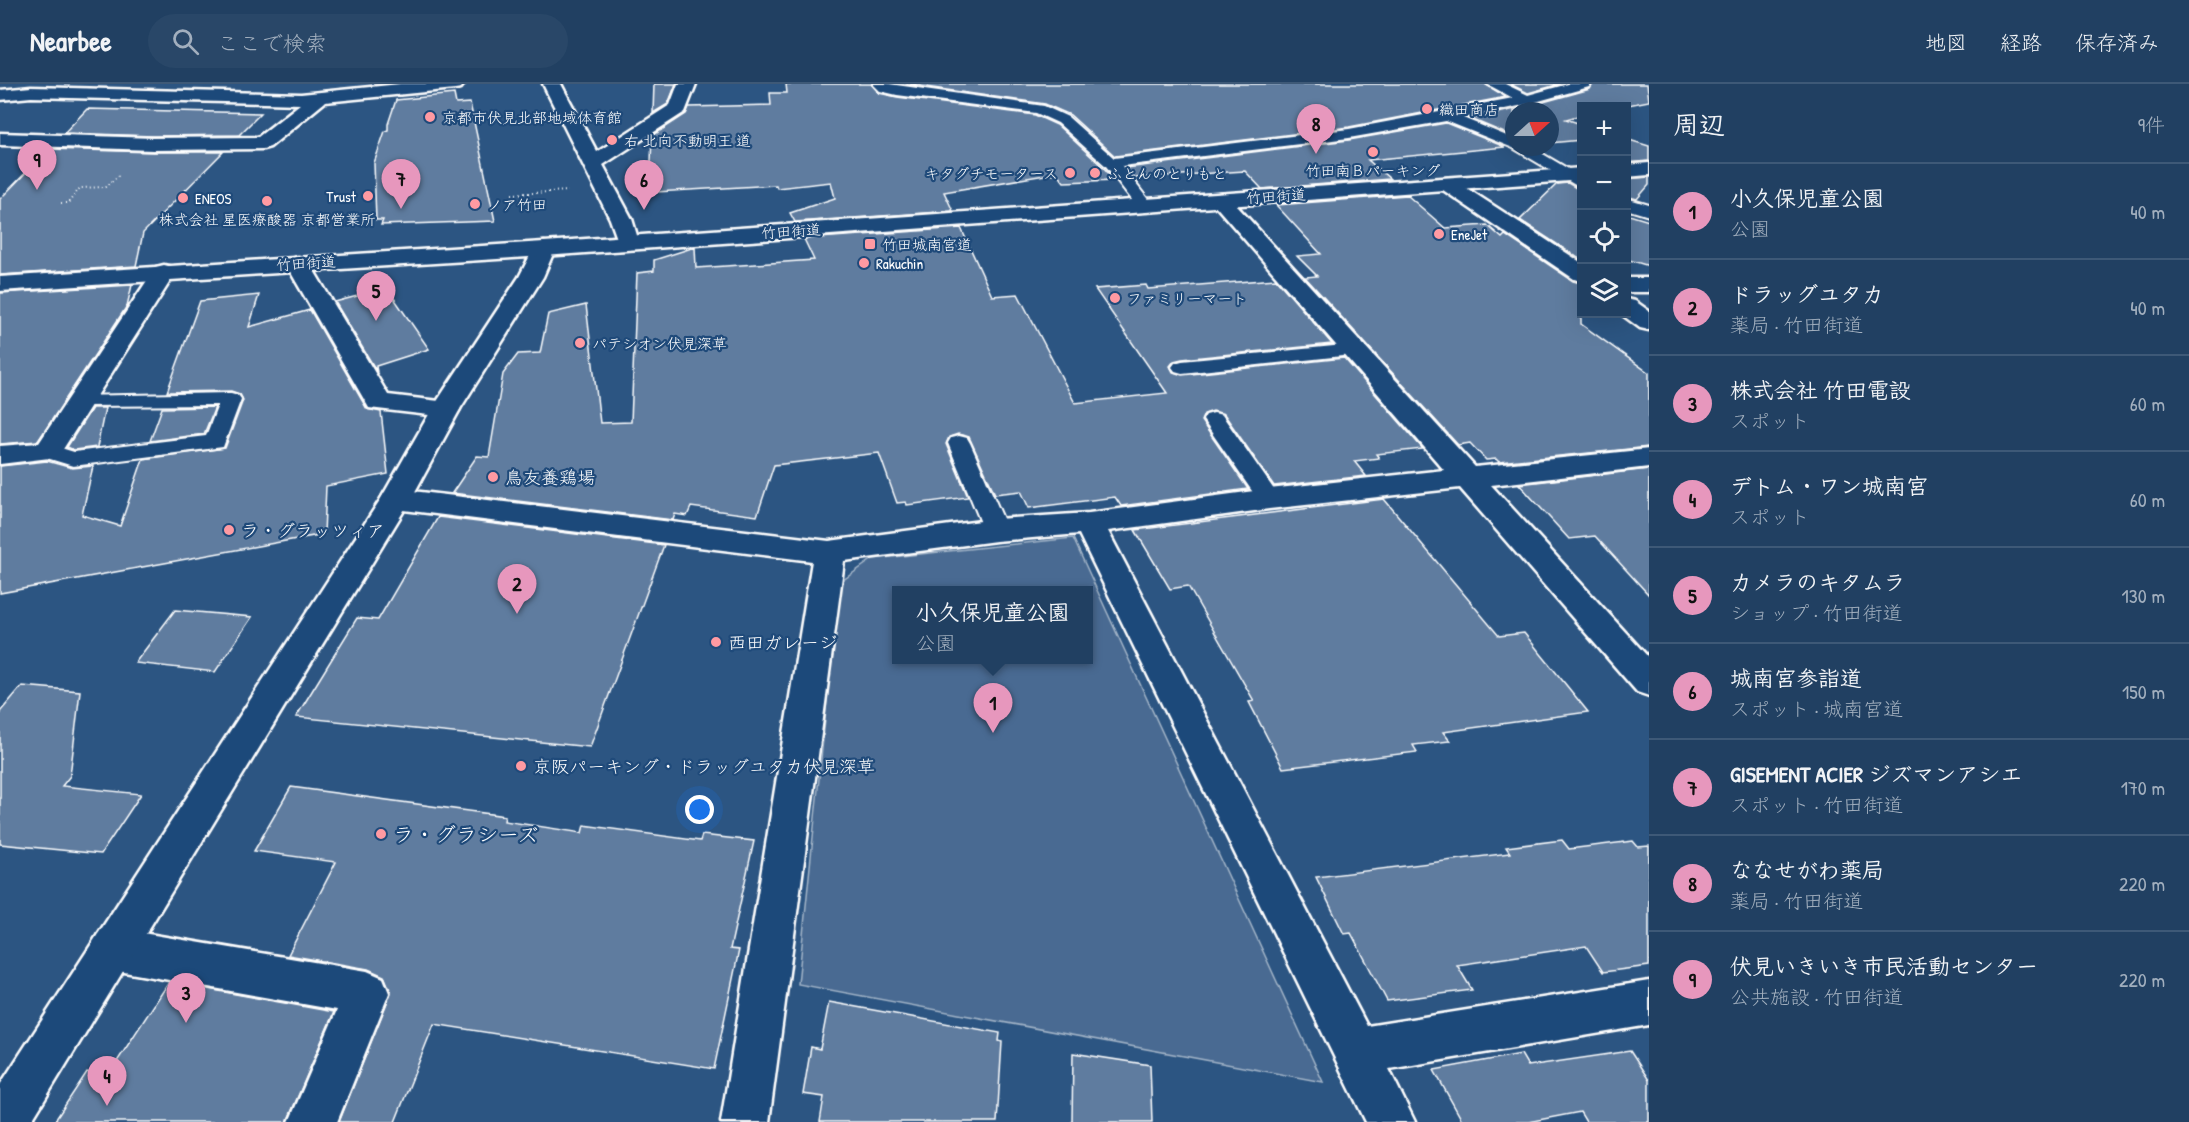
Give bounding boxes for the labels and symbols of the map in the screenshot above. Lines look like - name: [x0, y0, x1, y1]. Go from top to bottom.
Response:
- place label: 織田商店: [1439, 99, 1499, 120]
- marker: 織田商店: [1420, 102, 1434, 116]
- north arrow: [1505, 102, 1559, 156]
- pin: 8: [1296, 104, 1336, 154]
- place label: 京都市伏見北部地域体育館: [442, 107, 622, 128]
- marker: 京都市伏見北部地域体育館: [423, 110, 437, 124]
- place label: 右 北向不動明王 道: [624, 130, 751, 151]
- marker: 右 北向不動明王 道: [605, 133, 619, 147]
- pin: 9: [18, 141, 57, 190]
- marker: 竹田南Ｂパーキング: [1366, 145, 1380, 159]
- pin: 7: [382, 160, 420, 209]
- pin: 6: [624, 160, 664, 210]
- place label: 竹田南Ｂパーキング: [1305, 160, 1441, 181]
- place label: キタグチモータース: [924, 163, 1058, 184]
- place label: ふとんのとりもと: [1107, 163, 1227, 184]
- marker: キタグチモータース: [1063, 166, 1077, 180]
- marker: ふとんのとりもと: [1088, 166, 1102, 180]
- street label: 竹田街道: [1245, 183, 1307, 209]
- place label: Trust: [326, 186, 357, 207]
- place label: ENEOS: [195, 188, 232, 209]
- marker: Trust: [361, 189, 375, 203]
- marker: ENEOS: [176, 191, 190, 205]
- marker: 株式会社 星医療酸器 京都営業所: [260, 194, 274, 208]
- place label: ノア竹田: [487, 194, 547, 215]
- marker: ノア竹田: [468, 197, 482, 211]
- place label: 株式会社 星医療酸器 京都営業所: [159, 209, 375, 230]
- street label: 竹田街道: [760, 218, 822, 244]
- place label: EneJet: [1451, 224, 1488, 245]
- marker: EneJet: [1432, 227, 1446, 241]
- place label: 竹田城南宮道: [882, 234, 972, 255]
- marker: 竹田城南宮道: [863, 237, 877, 251]
- street label: 竹田街道: [275, 250, 337, 276]
- place label: Rakuchin: [876, 253, 923, 274]
- marker: Rakuchin: [857, 256, 871, 270]
- pin: 5: [356, 272, 395, 321]
- place label: ファミリーマート: [1127, 288, 1247, 309]
- marker: ファミリーマート: [1108, 291, 1122, 305]
- place label: パテシオン伏見深草: [592, 333, 727, 354]
- marker: パテシオン伏見深草: [573, 336, 587, 350]
- place label: 鳥友養鶏場: [505, 465, 595, 490]
- marker: 鳥友養鶏場: [486, 470, 500, 484]
- place label: ラ・グラッツィア: [241, 518, 385, 543]
- marker: ラ・グラッツィア: [222, 523, 236, 537]
- pin: 2: [498, 564, 536, 614]
- place label: 西田ガレージ: [728, 630, 837, 655]
- marker: 西田ガレージ: [709, 635, 723, 649]
- pin: 1: [974, 684, 1012, 733]
- place label: 京阪パーキング・ドラッグユタカ伏見深草: [533, 754, 875, 779]
- marker: 京阪パーキング・ドラッグユタカ伏見深草: [514, 759, 528, 773]
- your location: [685, 795, 714, 824]
- place label: ラ・グラシーズ: [393, 820, 538, 849]
- marker: ラ・グラシーズ: [374, 827, 388, 841]
- pin: 3: [166, 974, 206, 1023]
- pin: 4: [88, 1056, 126, 1106]

